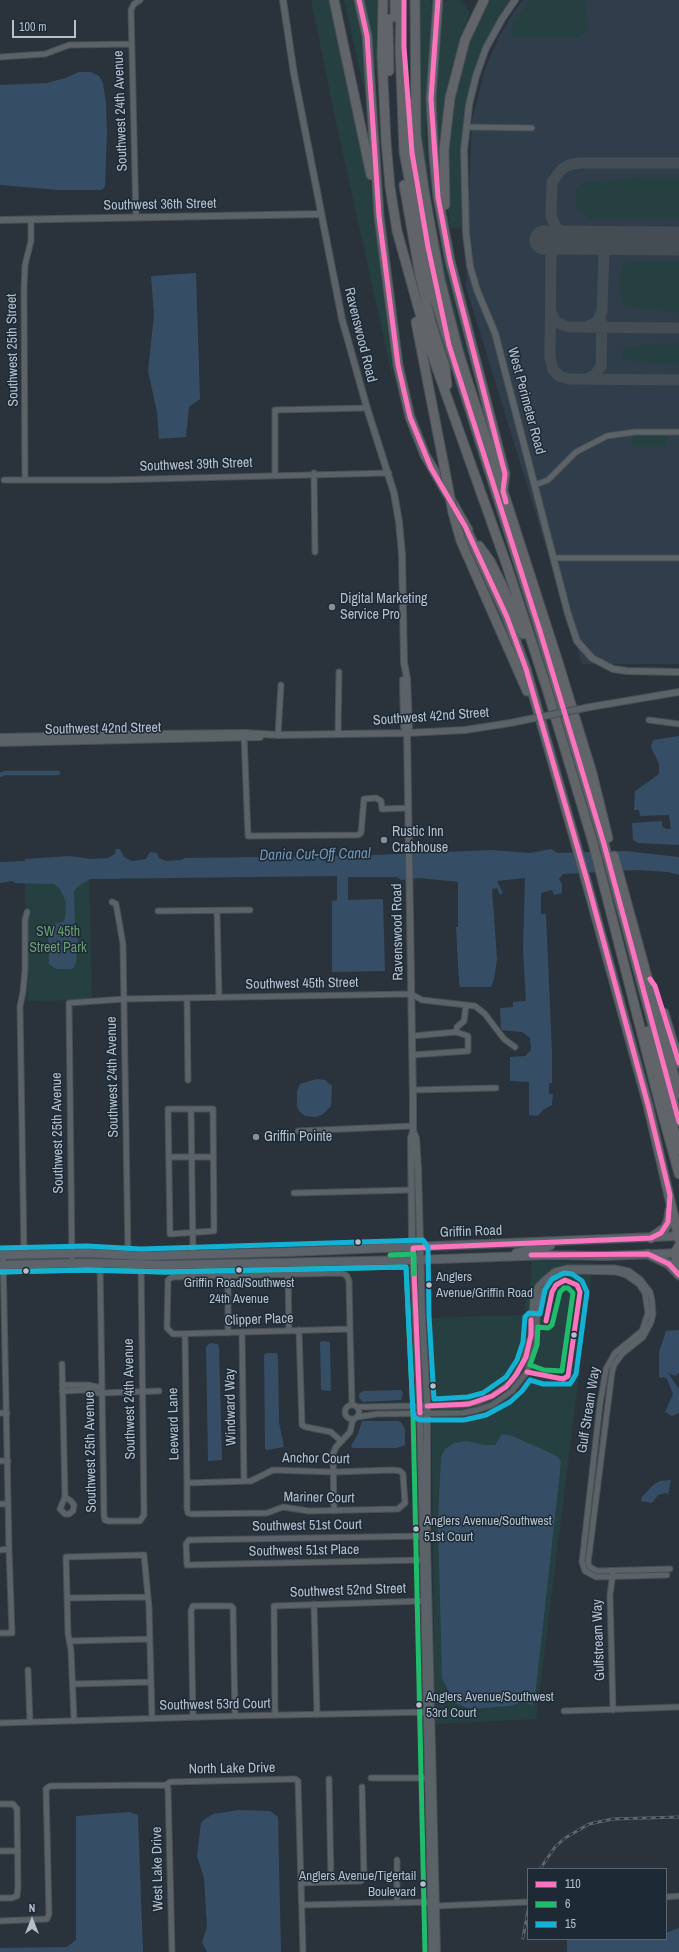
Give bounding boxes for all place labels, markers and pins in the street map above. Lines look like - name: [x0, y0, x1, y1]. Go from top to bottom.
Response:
- place label: Digital Marketing Service Pro: [340, 591, 427, 624]
- marker: Digital Marketing Service Pro: [327, 602, 337, 612]
- place label: Rustic Inn Crabhouse: [392, 824, 448, 856]
- marker: Rustic Inn Crabhouse: [379, 835, 389, 845]
- place label: Griffin Pointe: [264, 1129, 332, 1145]
- marker: Griffin Pointe: [251, 1132, 261, 1142]
- unlabelled marker: [353, 1237, 363, 1247]
- marker: Griffin Road/Southwest 24th Avenue: [234, 1265, 244, 1275]
- unlabelled marker: [21, 1266, 31, 1276]
- place label: Anglers Avenue/Griffin Road: [436, 1270, 533, 1301]
- place label: Griffin Road/Southwest 24th Avenue: [184, 1276, 294, 1307]
- marker: Anglers Avenue/Griffin Road: [424, 1280, 434, 1290]
- unlabelled marker: [569, 1330, 579, 1340]
- unlabelled marker: [428, 1381, 438, 1391]
- place label: Anglers Avenue/Southwest 51st Court: [424, 1514, 552, 1545]
- marker: Anglers Avenue/Southwest 51st Court: [411, 1524, 421, 1534]
- place label: Anglers Avenue/Southwest 53rd Court: [426, 1690, 554, 1721]
- marker: Anglers Avenue/Southwest 53rd Court: [414, 1700, 424, 1710]
- place label: Anglers Avenue/Tigertail Boulevard: [299, 1869, 416, 1900]
- marker: Anglers Avenue/Tigertail Boulevard: [418, 1879, 428, 1889]

